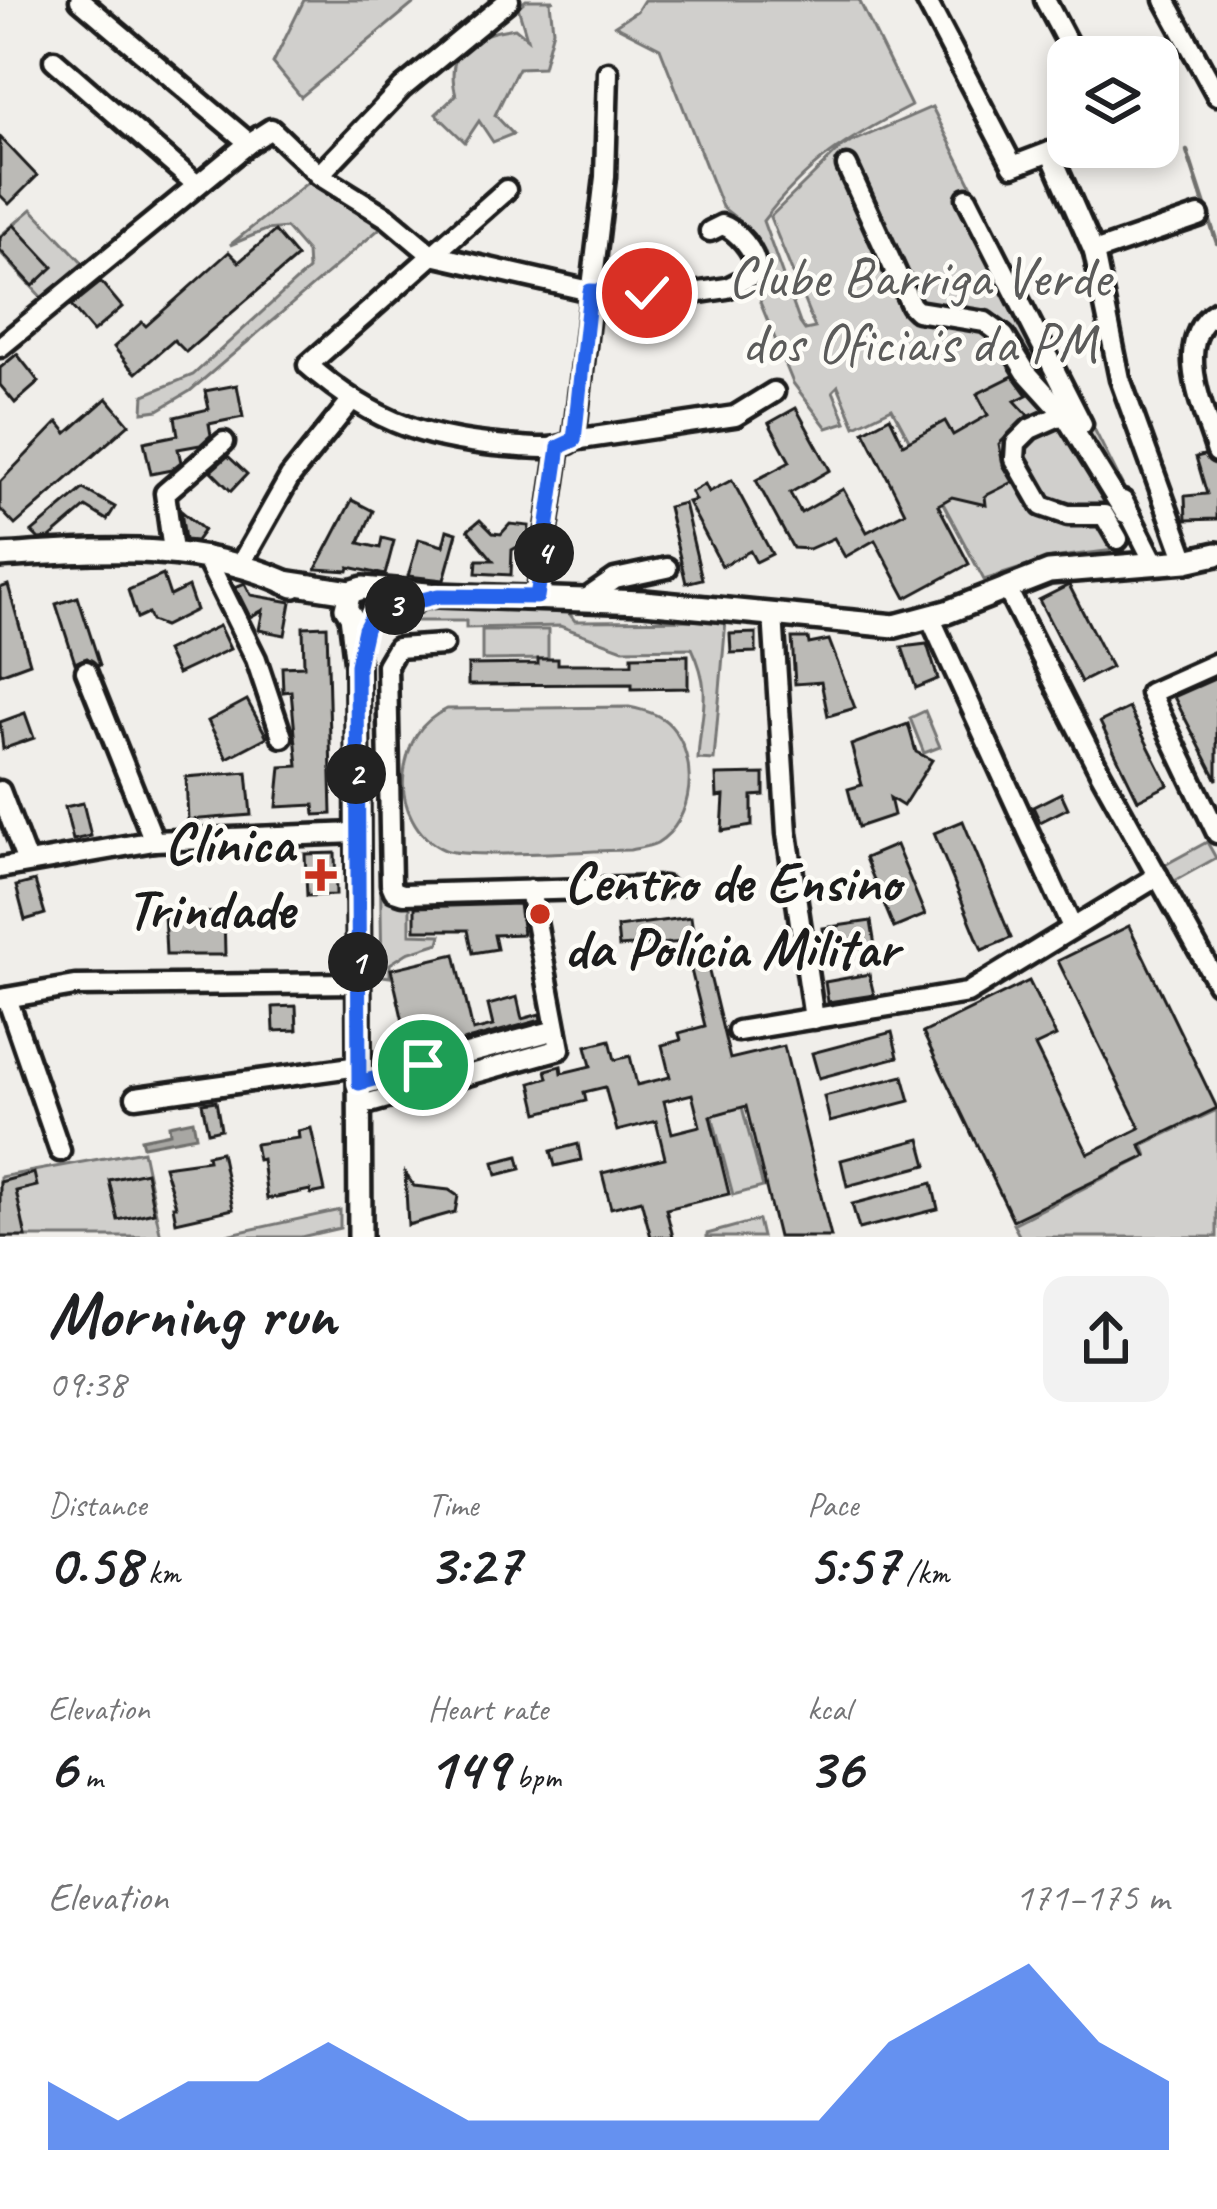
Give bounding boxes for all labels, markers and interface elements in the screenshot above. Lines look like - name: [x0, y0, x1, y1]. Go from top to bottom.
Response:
- map controls: [1047, 36, 1179, 168]
- button: layers: [1047, 36, 1179, 168]
- park label: Clube Barriga Verde dos Oficiais da PM: [728, 241, 1114, 379]
- pin: [596, 242, 698, 344]
- icon: check: [614, 260, 680, 326]
- pin: 4: [514, 523, 574, 583]
- text: 4: [537, 532, 551, 574]
- pin: 3: [365, 575, 425, 635]
- text: 3: [388, 584, 402, 626]
- pin: 2: [326, 744, 386, 804]
- text: 2: [349, 753, 363, 795]
- place label: Clínica Trindade: [126, 807, 299, 945]
- place label: Centro de Ensino da Polícia Militar: [564, 846, 906, 984]
- marker: Clínica Trindade: [305, 859, 337, 891]
- marker: Centro de Ensino da Polícia Militar: [527, 901, 553, 927]
- pin: 1: [328, 932, 388, 992]
- text: 1: [351, 941, 365, 983]
- pin: [372, 1014, 474, 1116]
- icon: arrive: [390, 1032, 456, 1098]
- text: Morning run: [48, 1273, 336, 1356]
- button: share: [1043, 1276, 1169, 1402]
- text: 09:38: [48, 1360, 126, 1409]
- text: Distance: [48, 1484, 146, 1526]
- text: Time: [428, 1484, 478, 1526]
- text: Pace: [807, 1484, 858, 1526]
- text: 0.58: [48, 1526, 140, 1602]
- text: 3:27: [428, 1526, 520, 1602]
- text: 5:57: [807, 1526, 898, 1602]
- text: km: [140, 1552, 180, 1594]
- text: /km: [898, 1552, 949, 1594]
- text: Elevation: [48, 1688, 150, 1730]
- text: Heart rate: [428, 1688, 548, 1730]
- text: kcal: [807, 1688, 851, 1730]
- text: 6: [48, 1730, 76, 1806]
- text: 149: [428, 1730, 508, 1806]
- text: 36: [807, 1730, 863, 1806]
- text: m: [76, 1756, 103, 1798]
- text: bpm: [508, 1756, 561, 1798]
- text: Elevation: [48, 1873, 168, 1922]
- text: 171–175 m: [1015, 1873, 1169, 1922]

